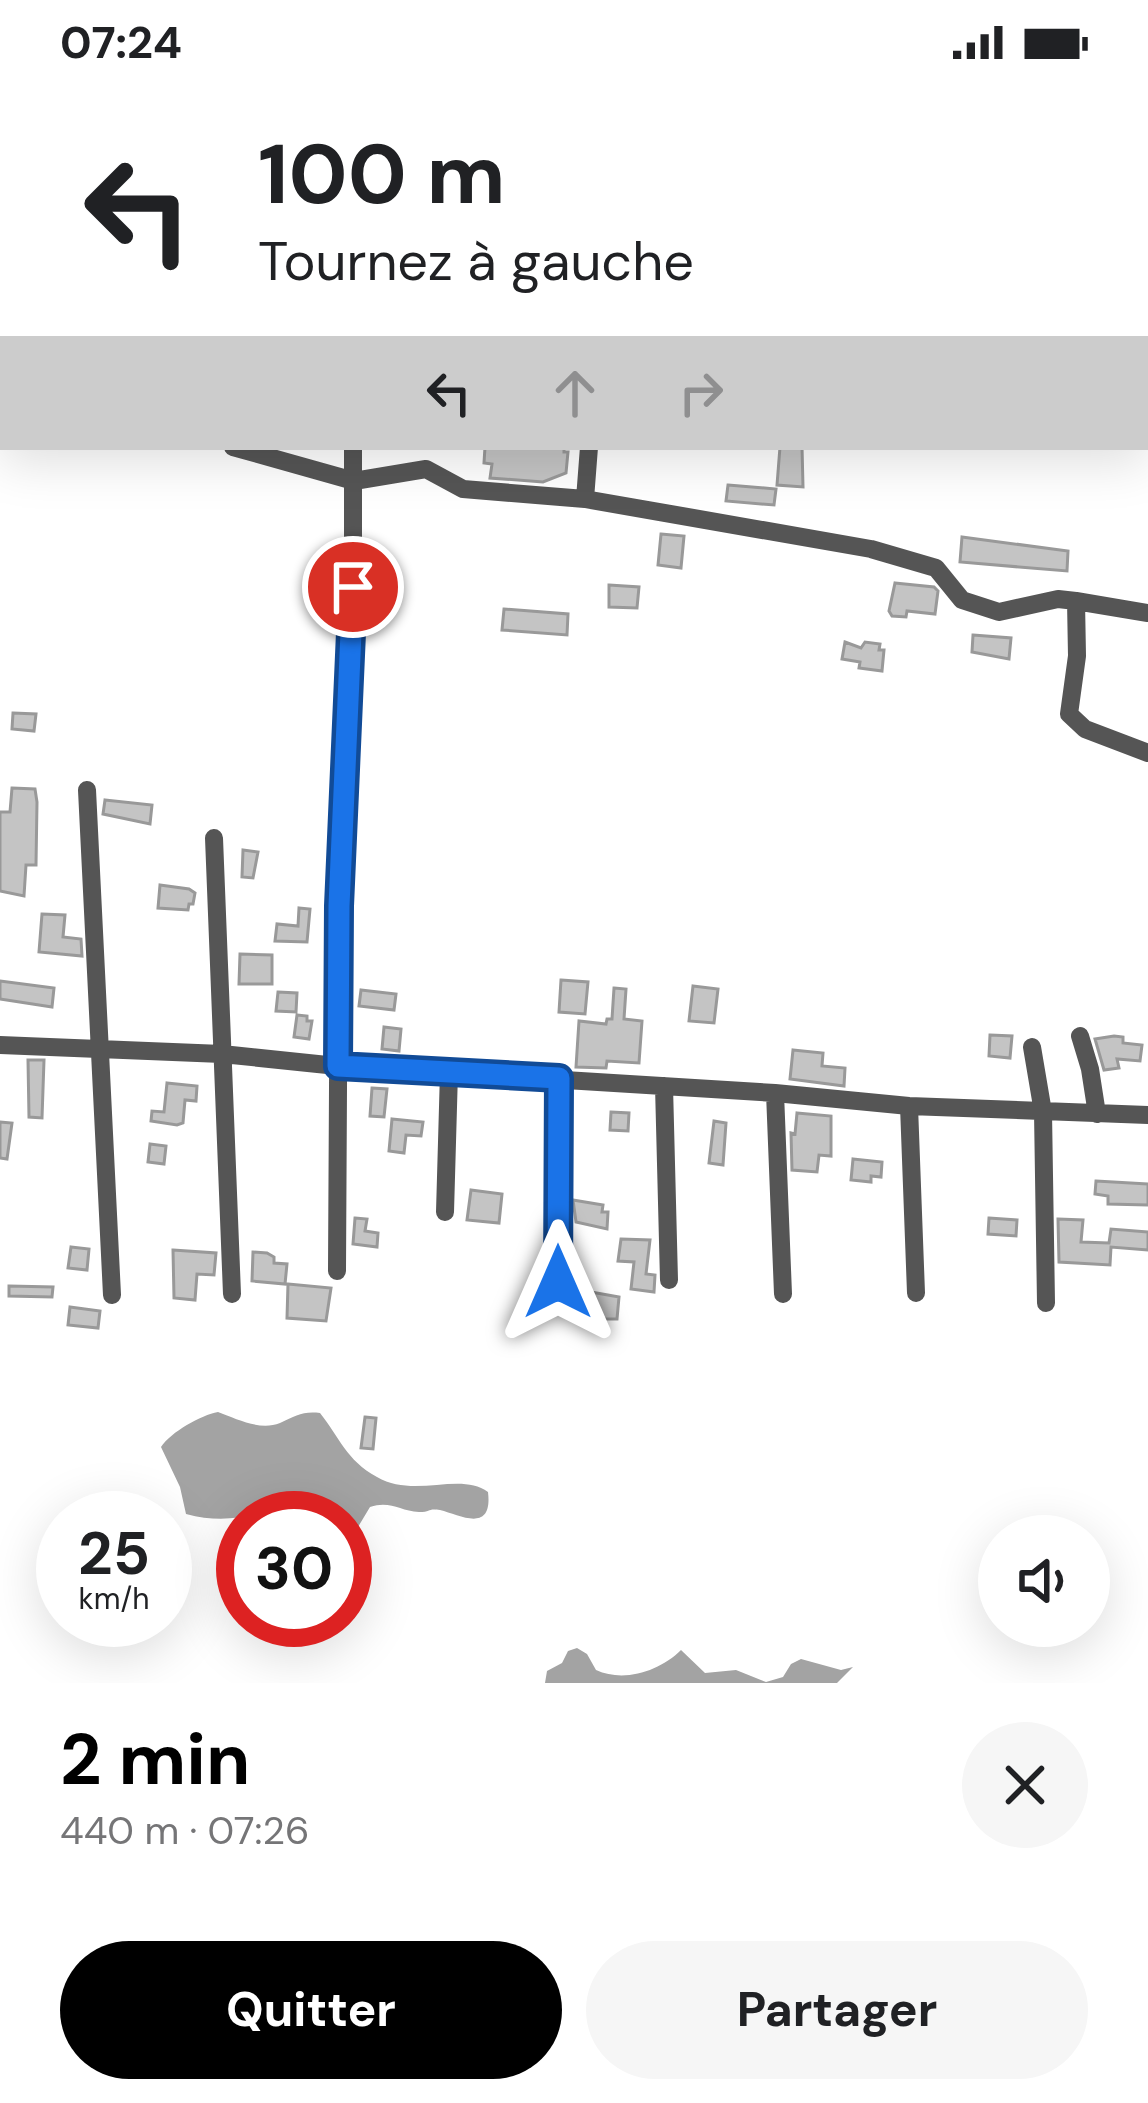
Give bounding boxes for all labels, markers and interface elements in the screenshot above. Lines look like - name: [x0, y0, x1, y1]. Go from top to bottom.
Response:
- text: 07:24: [60, 13, 182, 72]
- text: 100 m: [258, 120, 506, 229]
- icon: left: [60, 132, 216, 288]
- text: Tournez à gauche: [258, 226, 694, 297]
- icon: left: [416, 360, 482, 426]
- icon: ahead: [542, 360, 608, 426]
- icon: right: [668, 360, 734, 426]
- pin: [302, 536, 404, 638]
- icon: arrive: [320, 554, 386, 620]
- position arrow: [495, 1219, 621, 1345]
- speed limit sign: 30: [216, 1491, 372, 1647]
- text: 25: [78, 1514, 150, 1593]
- map controls: [978, 1515, 1110, 1647]
- button: sound: [978, 1515, 1110, 1647]
- text: km/h: [79, 1579, 149, 1618]
- text: 2 min: [60, 1713, 250, 1806]
- button: close: [962, 1722, 1088, 1848]
- text: 440 m · 07:26: [60, 1805, 309, 1856]
- button: Quitter: [60, 1941, 562, 2079]
- button: Partager: [586, 1941, 1088, 2079]

